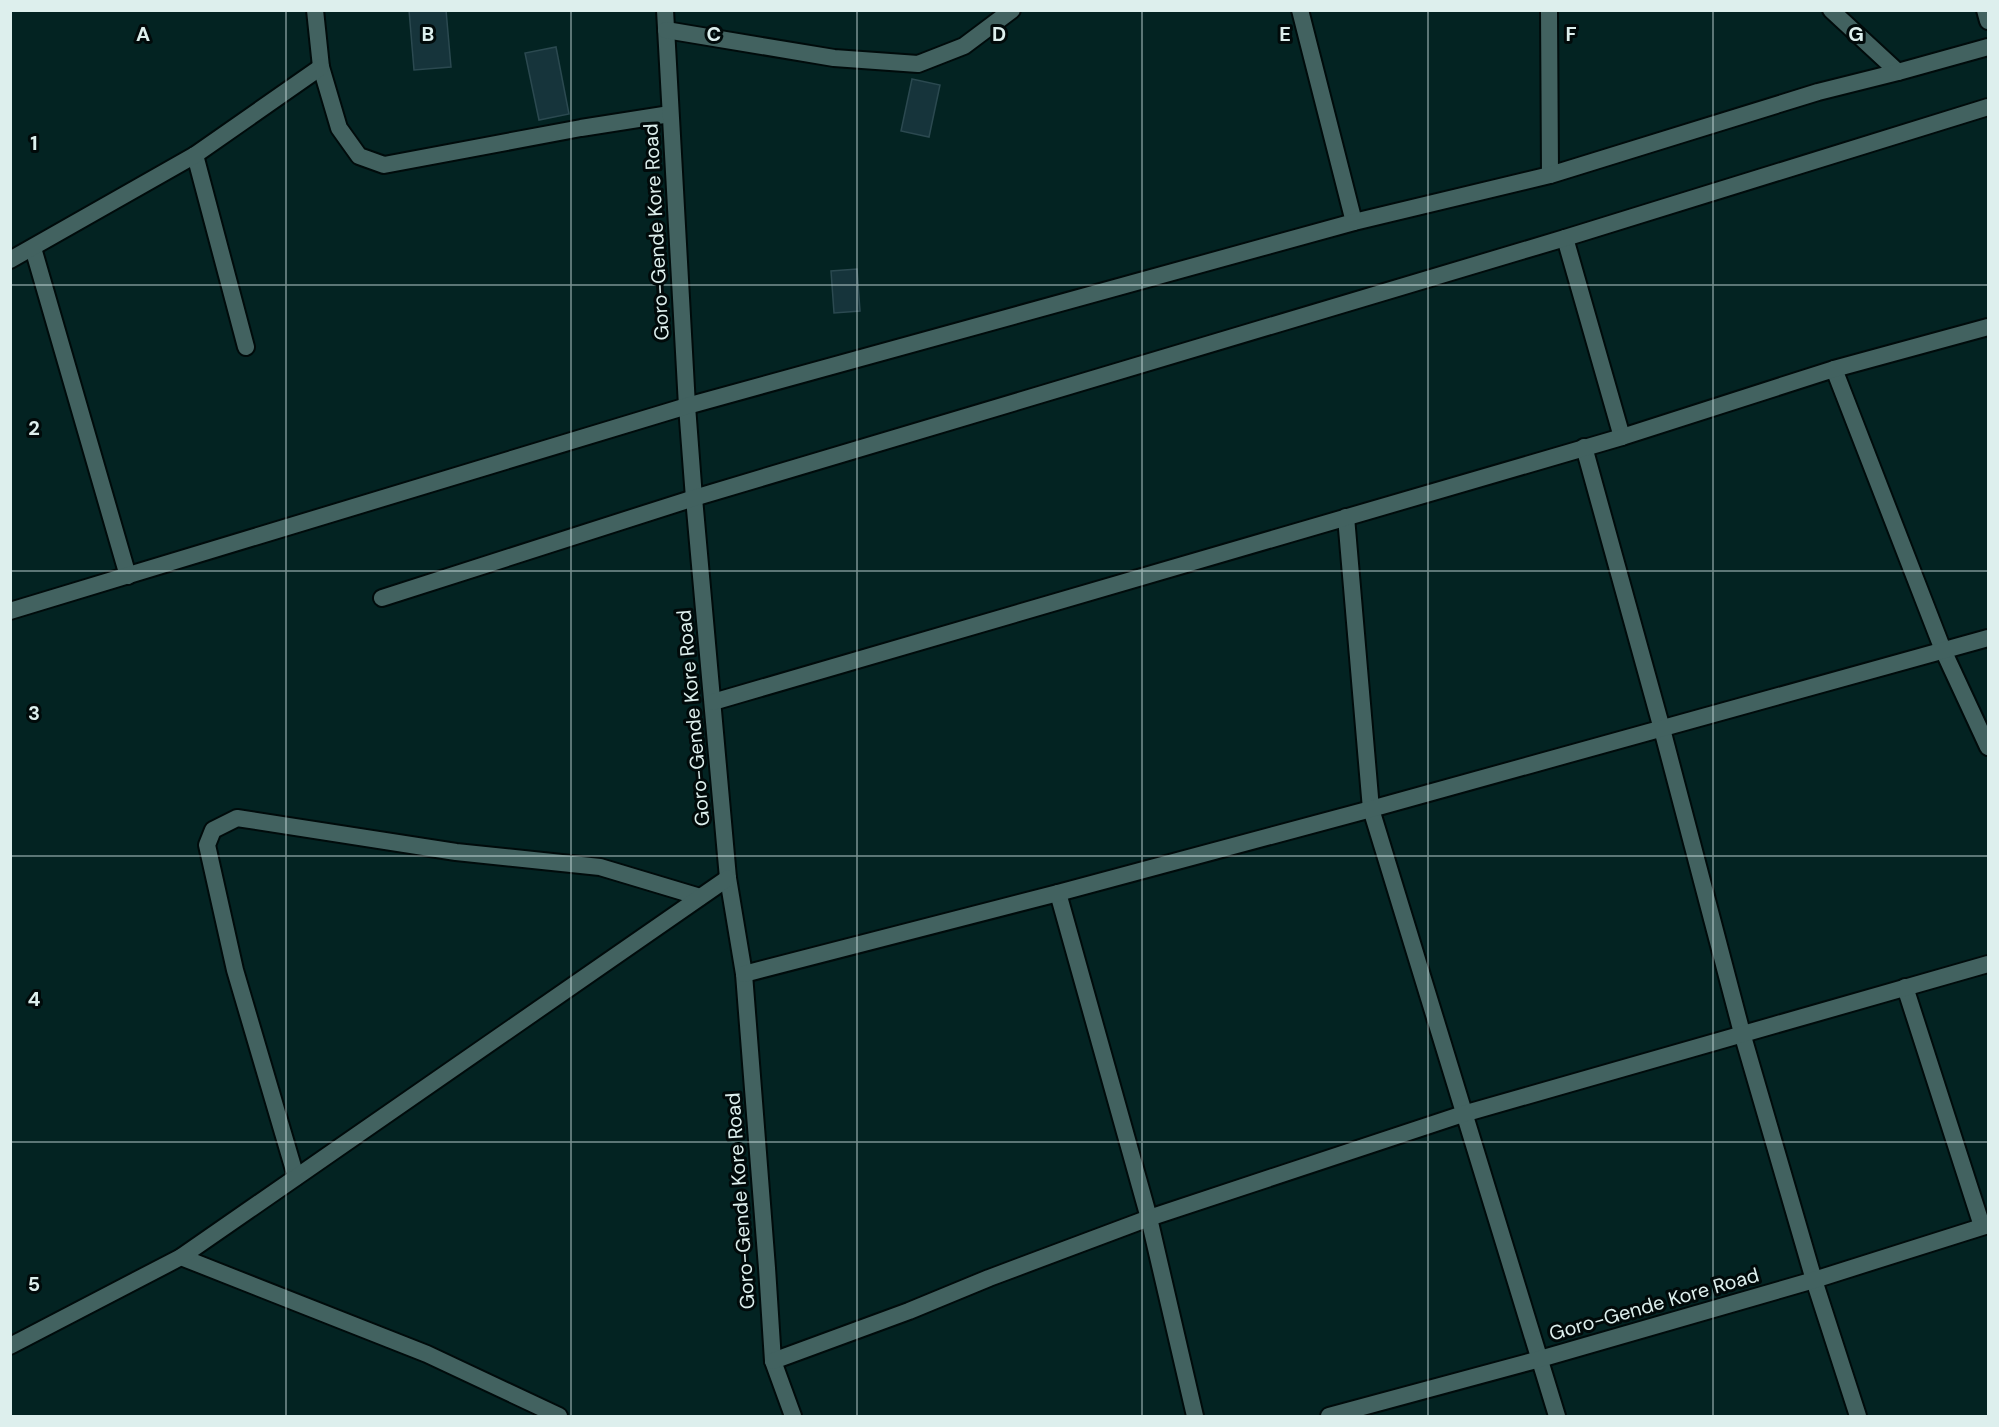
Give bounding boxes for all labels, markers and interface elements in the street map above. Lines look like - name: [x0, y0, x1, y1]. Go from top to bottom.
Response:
- text: A: [136, 21, 150, 47]
- text: B: [422, 21, 434, 47]
- text: C: [707, 21, 721, 47]
- text: D: [992, 21, 1006, 47]
- text: E: [1279, 21, 1291, 47]
- text: F: [1565, 21, 1577, 47]
- text: G: [1848, 21, 1864, 47]
- street label: Goro-Gende Kore Road: [637, 123, 675, 341]
- text: 1: [30, 130, 38, 156]
- text: 2: [28, 415, 40, 441]
- street label: Goro-Gende Kore Road: [671, 609, 715, 827]
- text: 3: [28, 700, 40, 726]
- text: 4: [28, 986, 41, 1012]
- street label: Goro-Gende Kore Road: [719, 1092, 761, 1310]
- street label: Goro-Gende Kore Road: [1546, 1262, 1762, 1346]
- text: 5: [28, 1271, 40, 1297]

